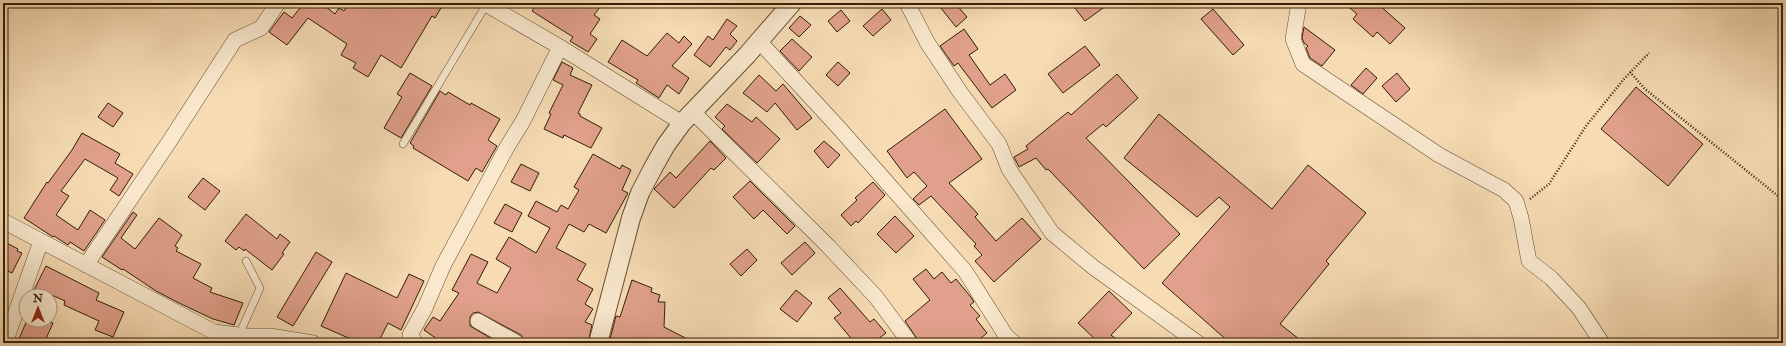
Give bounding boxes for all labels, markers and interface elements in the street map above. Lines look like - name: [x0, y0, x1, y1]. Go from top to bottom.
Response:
- north arrow: [18, 288, 58, 328]
- text: N: [32, 292, 44, 305]

